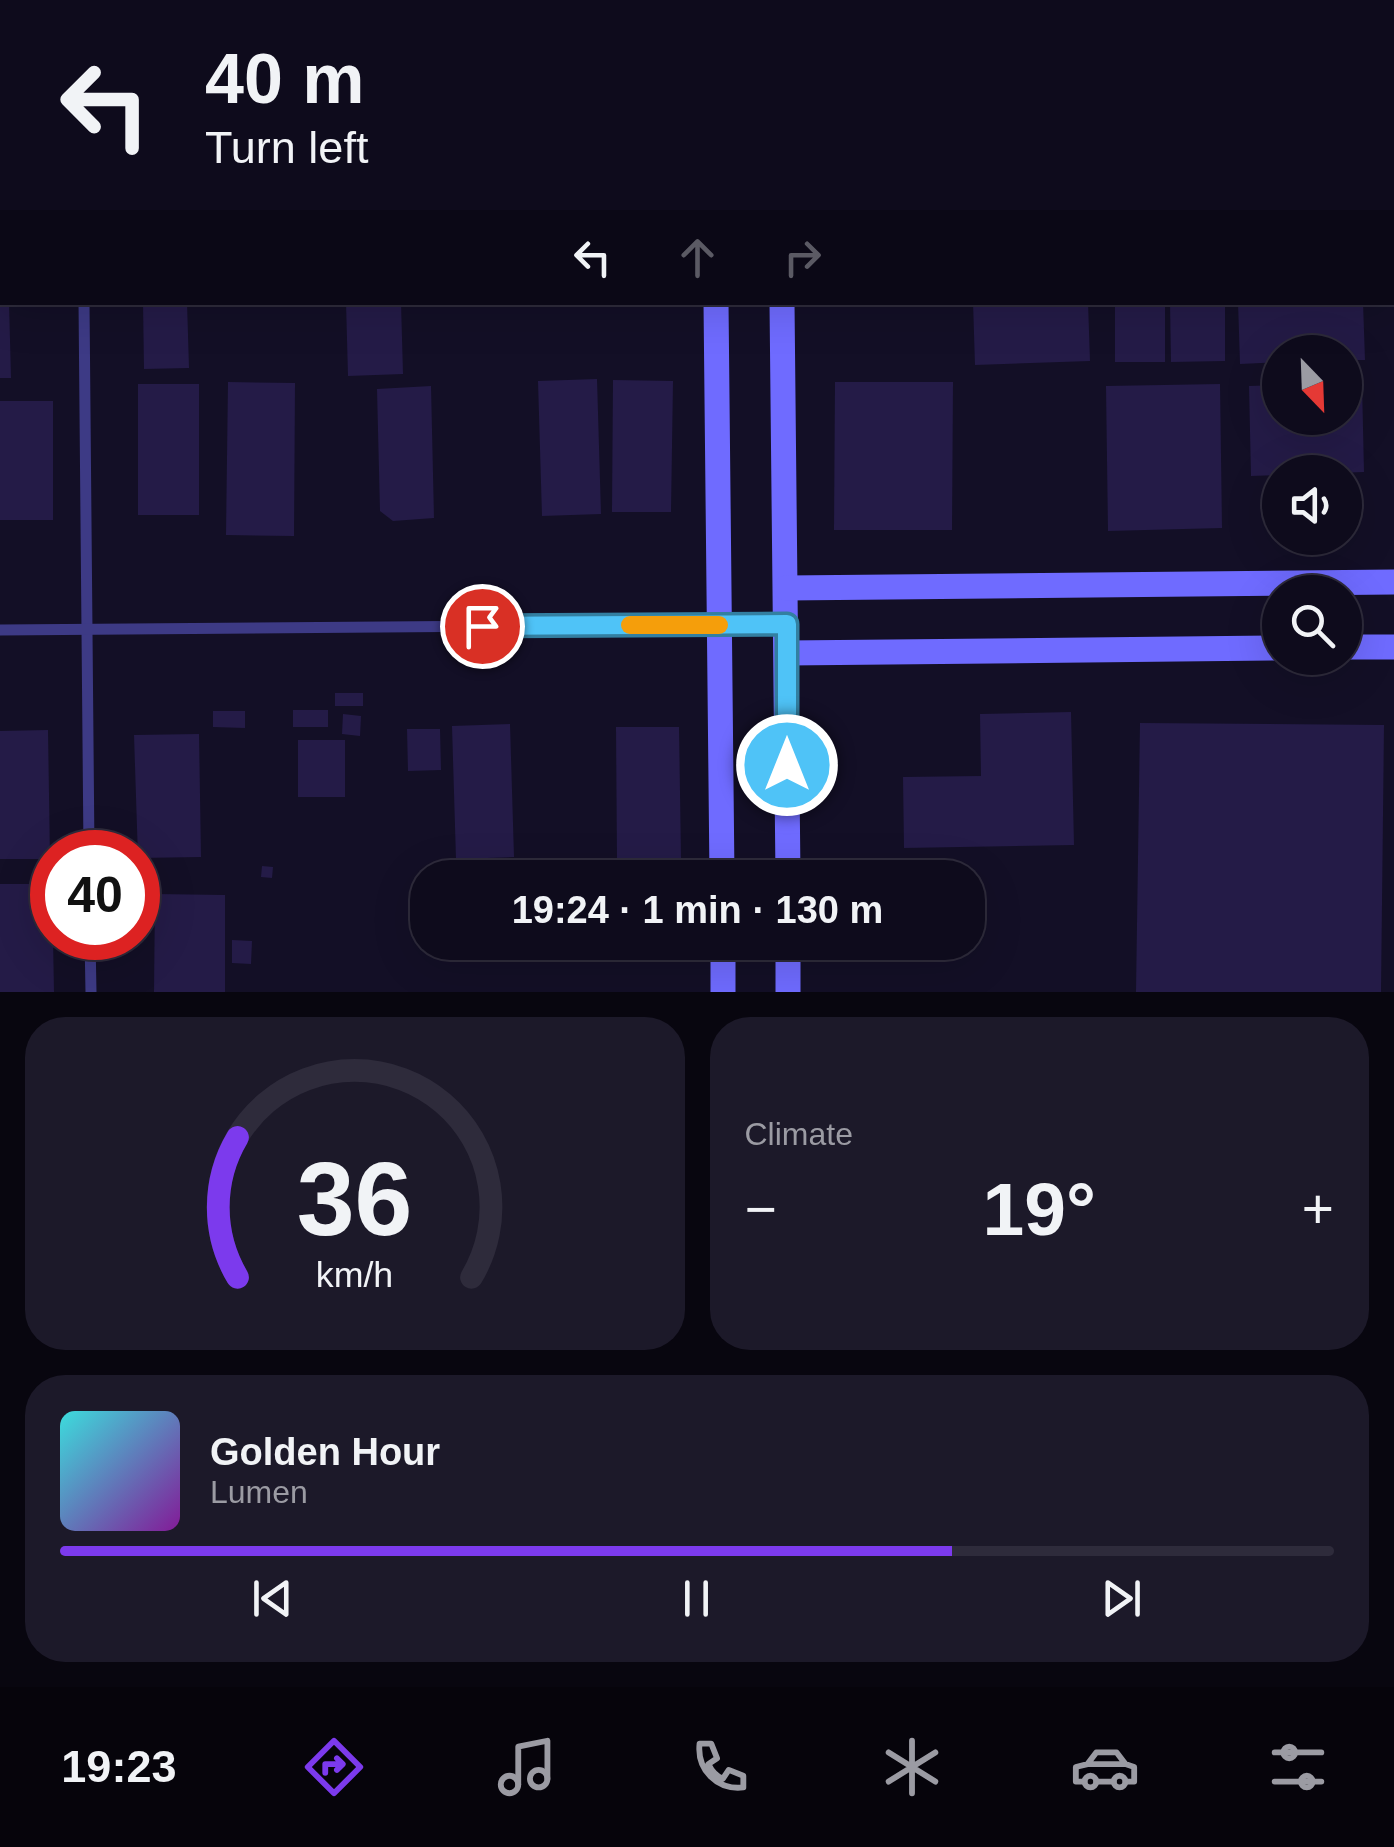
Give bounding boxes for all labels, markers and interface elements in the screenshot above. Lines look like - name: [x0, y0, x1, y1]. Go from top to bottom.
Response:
- icon: left: [40, 40, 170, 170]
- text: 40 m: [205, 40, 365, 118]
- text: Turn left: [205, 122, 368, 173]
- icon: left: [565, 230, 620, 285]
- icon: ahead: [670, 230, 725, 285]
- icon: right: [775, 230, 830, 285]
- north arrow: [1262, 335, 1362, 435]
- map controls: [1262, 335, 1362, 675]
- button: sound: [1262, 455, 1362, 555]
- button: search: [1262, 575, 1362, 675]
- pin: [440, 584, 525, 669]
- icon: arrive: [455, 599, 510, 654]
- position arrow: [735, 713, 839, 817]
- speed limit sign: 40: [30, 830, 160, 960]
- text: 19:24 · 1 min · 130 m: [512, 889, 883, 931]
- text: Climate: [745, 1116, 853, 1152]
- text: 36: [297, 1141, 413, 1257]
- text: 19°: [983, 1167, 1096, 1251]
- text: −: [745, 1178, 777, 1240]
- text: +: [1302, 1178, 1334, 1240]
- text: km/h: [316, 1255, 393, 1295]
- text: Golden Hour: [210, 1431, 440, 1473]
- text: Lumen: [210, 1474, 308, 1510]
- icon: previous: [245, 1571, 300, 1626]
- icon: pause: [669, 1571, 724, 1626]
- icon: next: [1094, 1571, 1149, 1626]
- icon: directions: [299, 1732, 369, 1802]
- icon: music: [492, 1732, 562, 1802]
- icon: phone: [685, 1732, 755, 1802]
- icon: climate: [877, 1732, 947, 1802]
- icon: car: [1070, 1732, 1140, 1802]
- icon: filters: [1263, 1732, 1333, 1802]
- text: 19:23: [61, 1741, 176, 1792]

